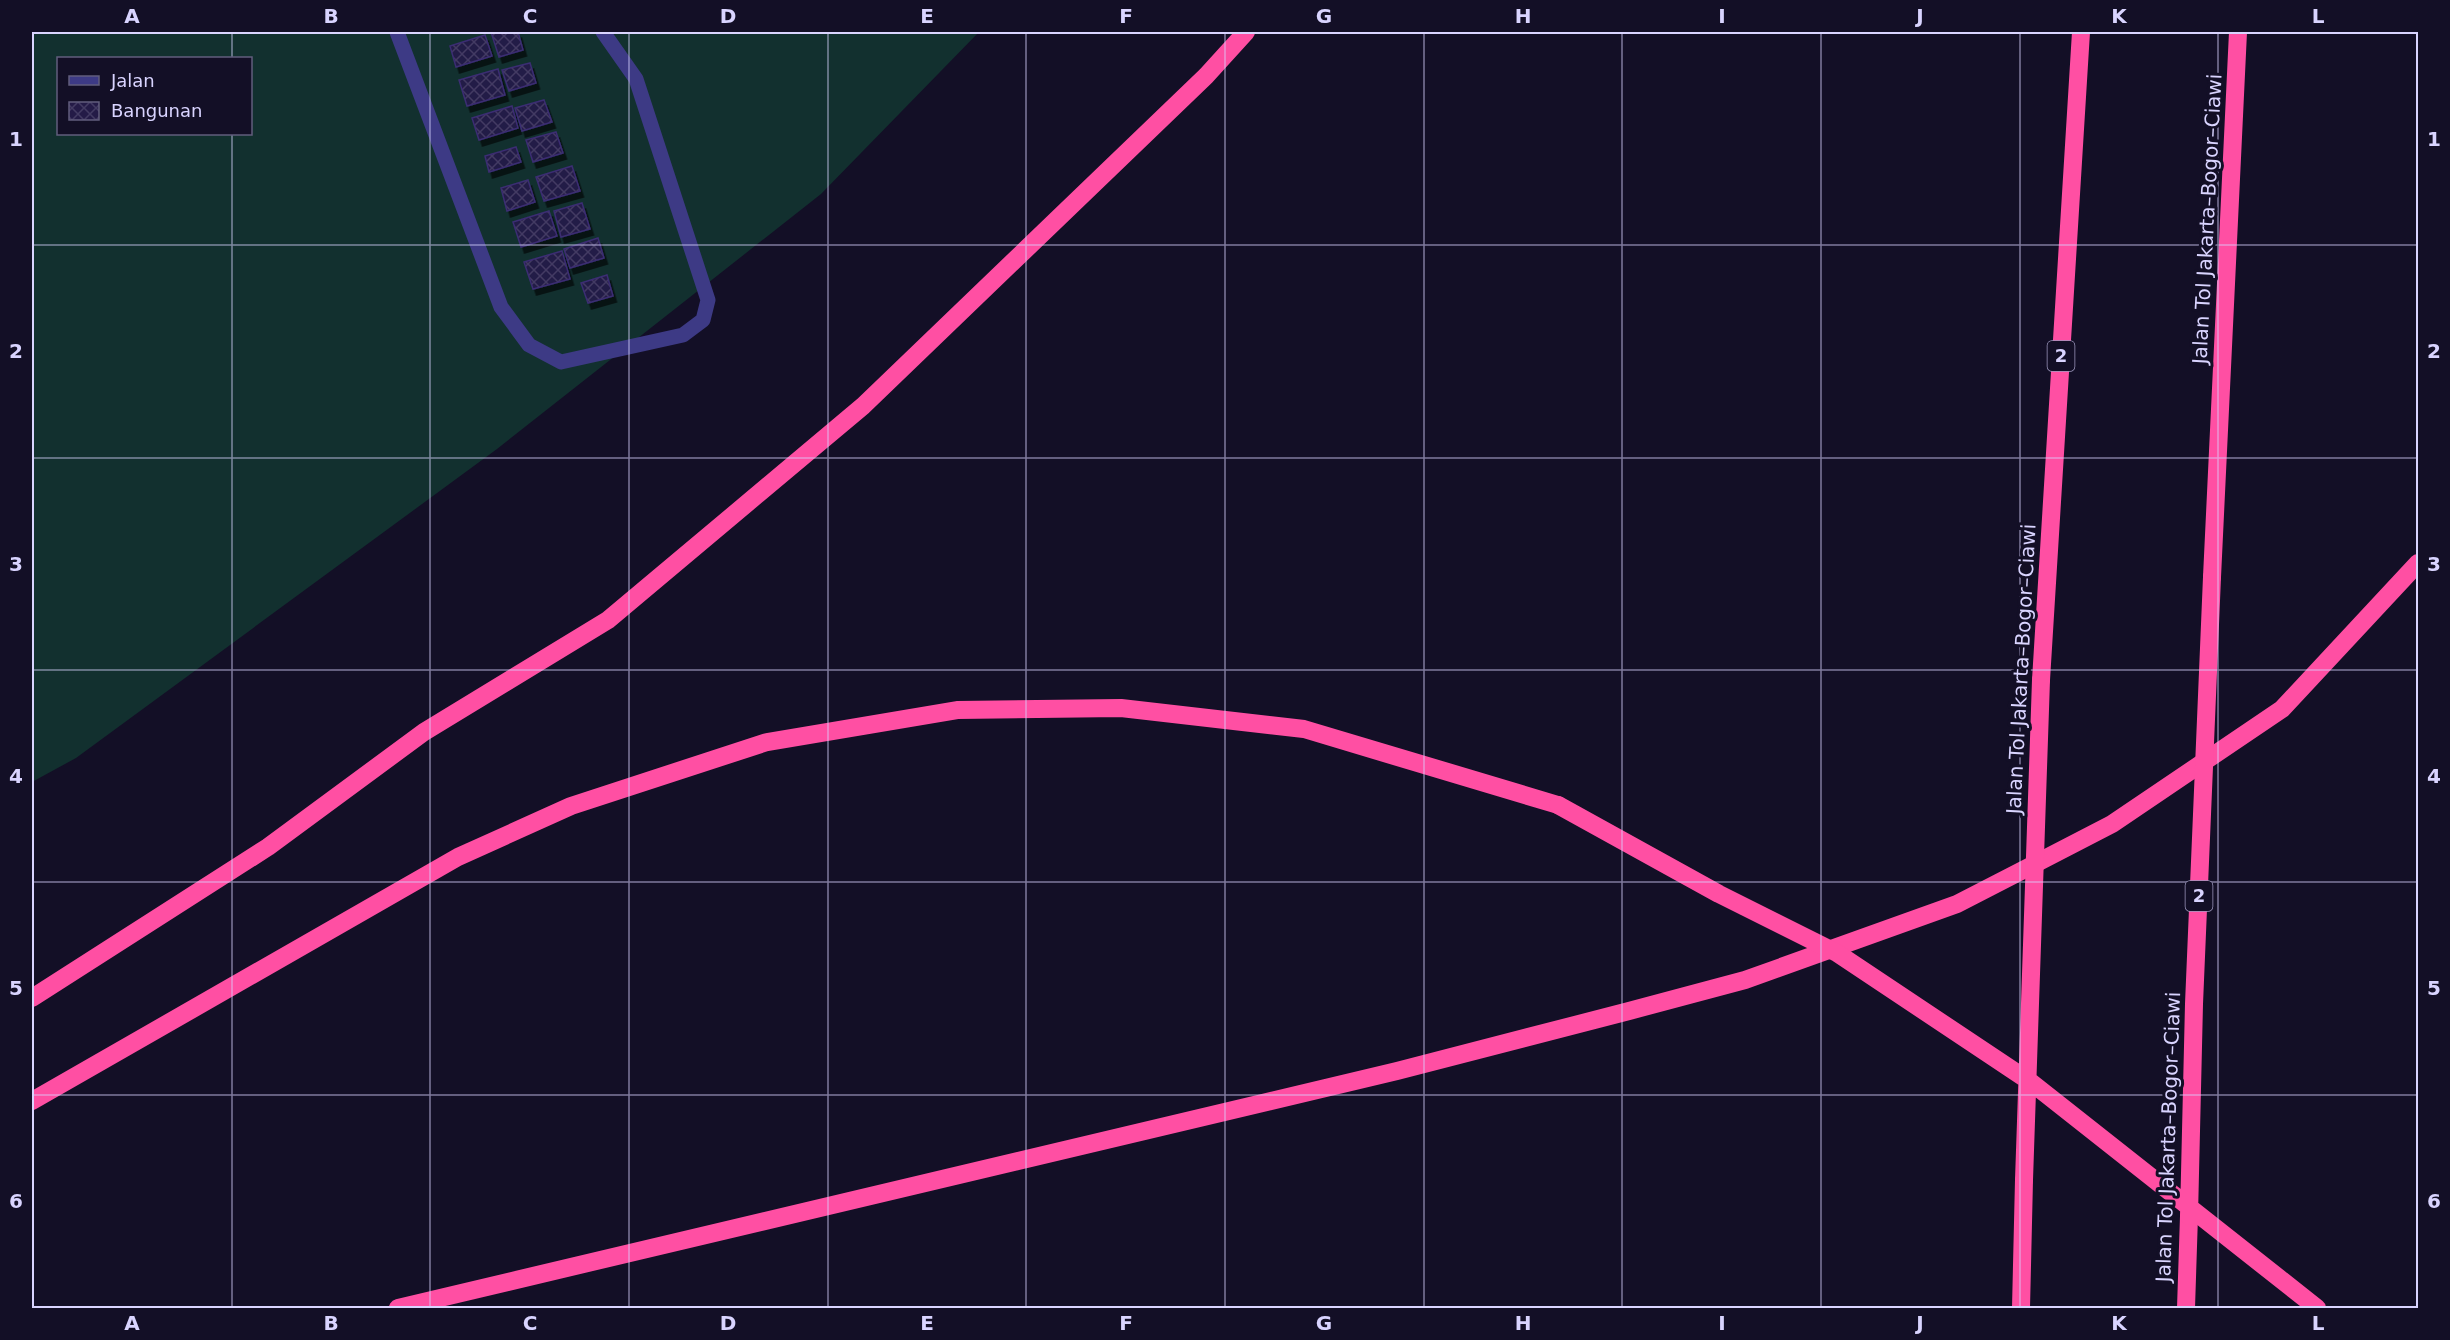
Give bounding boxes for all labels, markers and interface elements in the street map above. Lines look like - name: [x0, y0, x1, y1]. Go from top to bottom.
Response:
- text: A: [124, 4, 140, 28]
- text: B: [323, 4, 339, 28]
- text: C: [523, 4, 537, 28]
- text: D: [720, 4, 736, 28]
- text: E: [920, 4, 934, 28]
- text: F: [1119, 4, 1133, 28]
- text: G: [1316, 4, 1332, 28]
- text: H: [1515, 4, 1531, 28]
- text: I: [1718, 4, 1726, 28]
- text: J: [1914, 4, 1924, 28]
- text: K: [2111, 4, 2128, 28]
- text: L: [2312, 4, 2325, 28]
- legend: [57, 57, 252, 135]
- text: Jalan: [110, 70, 155, 91]
- street label: Jalan Tol Jakarta–Bogor–Ciawi: [2187, 73, 2227, 367]
- text: Bangunan: [111, 100, 202, 121]
- text: 1: [9, 127, 23, 151]
- text: 1: [2427, 127, 2441, 151]
- text: 2: [9, 339, 23, 363]
- text: 2: [2427, 339, 2441, 363]
- road number: 2: [2048, 341, 2074, 371]
- street label: Jalan Tol Jakarta–Bogor–Ciawi: [2001, 523, 2041, 817]
- text: 3: [9, 552, 23, 576]
- text: 3: [2427, 552, 2441, 576]
- text: 4: [9, 764, 23, 788]
- text: 4: [2427, 764, 2441, 788]
- road number: 2: [2186, 881, 2212, 911]
- text: 5: [9, 976, 23, 1000]
- text: 5: [2427, 976, 2441, 1000]
- street label: Jalan Tol Jakarta–Bogor–Ciawi: [2151, 991, 2185, 1285]
- text: 6: [9, 1189, 23, 1213]
- text: 6: [2427, 1189, 2441, 1213]
- text: A: [124, 1311, 140, 1335]
- text: B: [323, 1311, 339, 1335]
- text: C: [523, 1311, 537, 1335]
- text: D: [720, 1311, 736, 1335]
- text: E: [920, 1311, 934, 1335]
- text: F: [1119, 1311, 1133, 1335]
- text: G: [1316, 1311, 1332, 1335]
- text: H: [1515, 1311, 1531, 1335]
- text: I: [1718, 1311, 1726, 1335]
- text: J: [1914, 1311, 1924, 1335]
- text: K: [2111, 1311, 2128, 1335]
- text: L: [2312, 1311, 2325, 1335]

